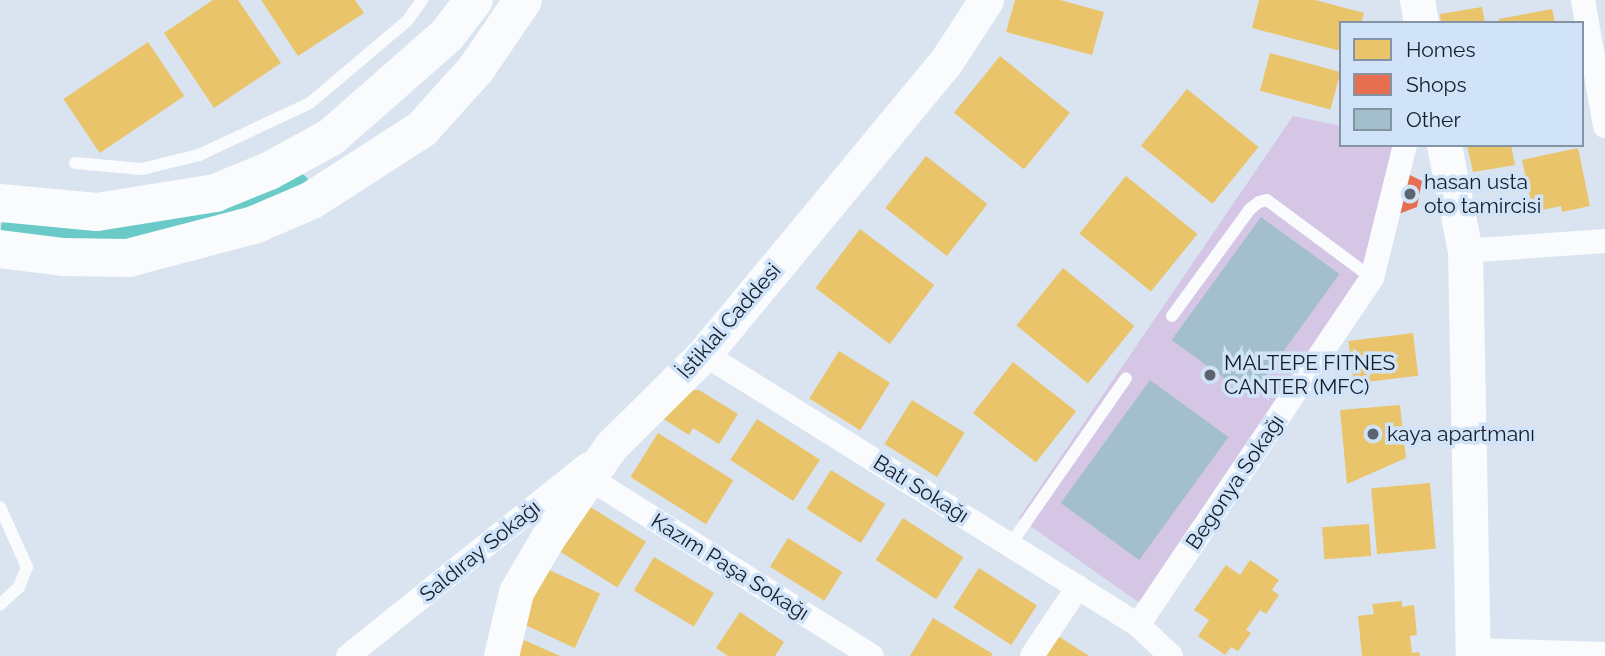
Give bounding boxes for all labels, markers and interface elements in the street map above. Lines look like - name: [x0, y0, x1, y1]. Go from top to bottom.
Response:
- legend: [1339, 21, 1584, 147]
- text: Homes: [1406, 37, 1476, 62]
- text: Shops: [1406, 72, 1467, 97]
- text: Other: [1406, 107, 1461, 132]
- place label: hasan usta oto tamircisi: [1424, 169, 1541, 219]
- marker: hasan usta oto tamircisi: [1402, 186, 1418, 202]
- street label: İstiklal Caddesi: [672, 258, 786, 384]
- place label: MALTEPE FITNES CANTER (MFC): [1224, 350, 1395, 400]
- marker: MALTEPE FITNES CANTER (MFC): [1202, 367, 1218, 383]
- street label: Begonya Sokağı: [1181, 410, 1289, 554]
- place label: kaya apartmanı: [1387, 421, 1535, 447]
- marker: kaya apartmanı: [1365, 426, 1381, 442]
- street label: Batı Sokağı: [869, 450, 973, 528]
- street label: Saldıray Sokağı: [415, 495, 545, 607]
- street label: Kazım Paşa Sokağı: [647, 508, 813, 626]

